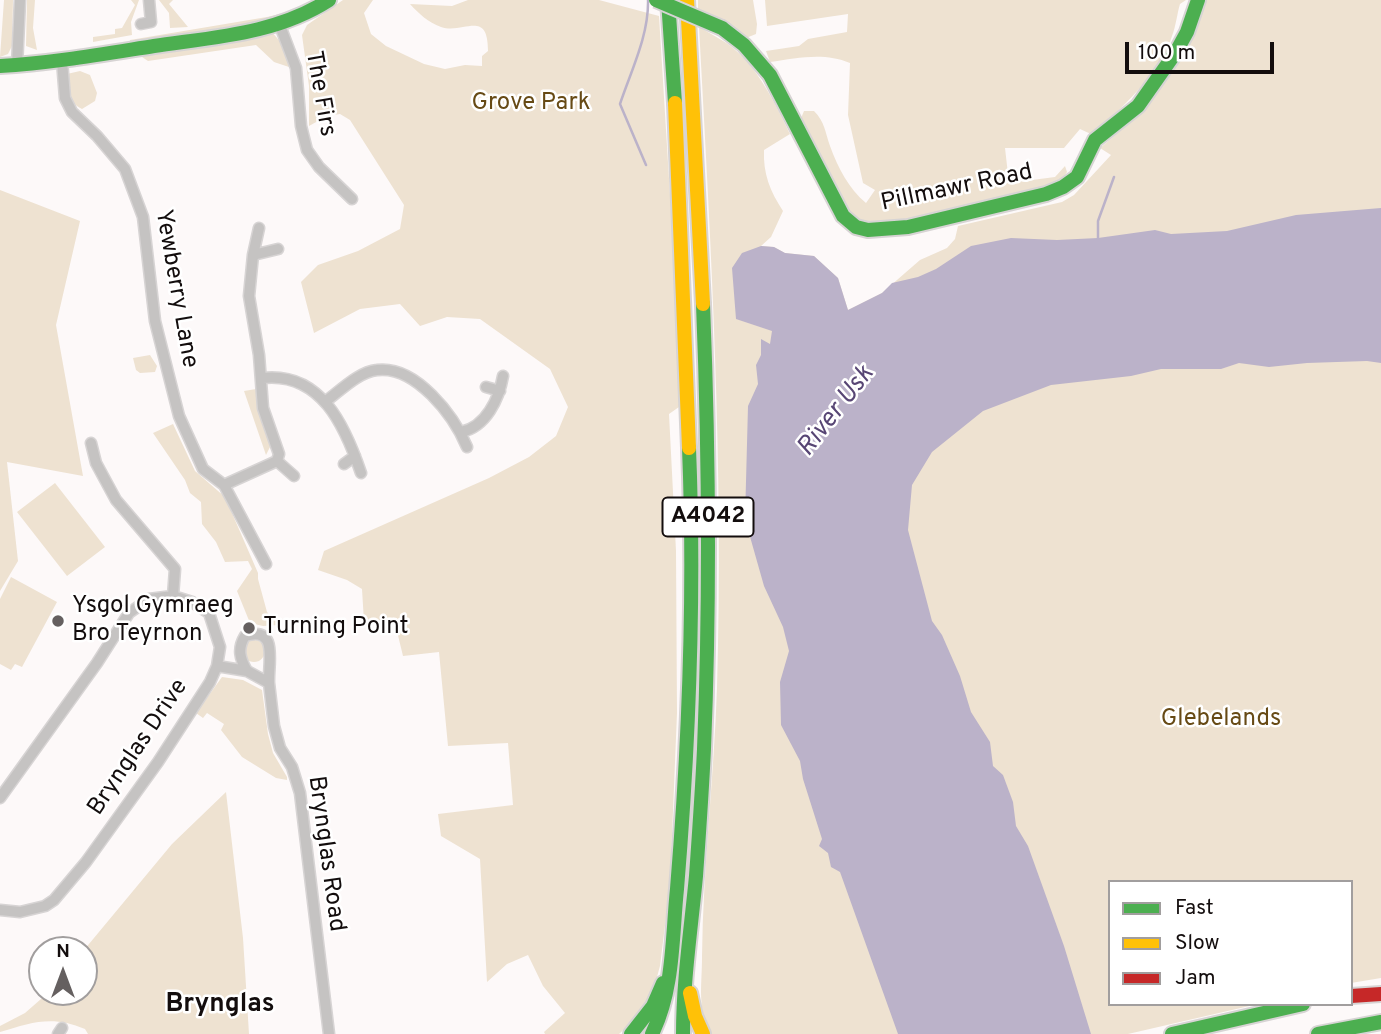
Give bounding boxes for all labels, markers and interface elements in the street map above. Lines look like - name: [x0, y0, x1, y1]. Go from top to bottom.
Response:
- scale bar: [1129, 28, 1278, 72]
- text: 100 m: [1138, 40, 1195, 67]
- street label: The Firs: [297, 49, 341, 139]
- park label: Grove Park: [472, 90, 590, 118]
- street label: Pillmawr Road: [879, 159, 1035, 219]
- street label: Yewberry Lane: [147, 208, 203, 370]
- water label: River Usk: [792, 360, 882, 464]
- road number: A4042: [662, 498, 754, 537]
- place label: Ysgol Gymraeg Bro Teyrnon: [72, 593, 234, 649]
- marker: Ysgol Gymraeg Bro Teyrnon: [50, 613, 66, 629]
- place label: Turning Point: [263, 614, 408, 642]
- marker: Turning Point: [241, 620, 257, 636]
- street label: Brynglas Drive: [83, 674, 195, 822]
- park label: Glebelands: [1161, 706, 1281, 734]
- street label: Brynglas Road: [300, 774, 350, 934]
- legend: [1108, 880, 1353, 1006]
- text: Fast: [1175, 895, 1214, 922]
- text: Slow: [1175, 930, 1220, 957]
- north arrow: [28, 936, 98, 1006]
- text: N: [56, 940, 70, 964]
- text: Jam: [1175, 965, 1216, 992]
- district label: Brynglas: [165, 990, 275, 1022]

